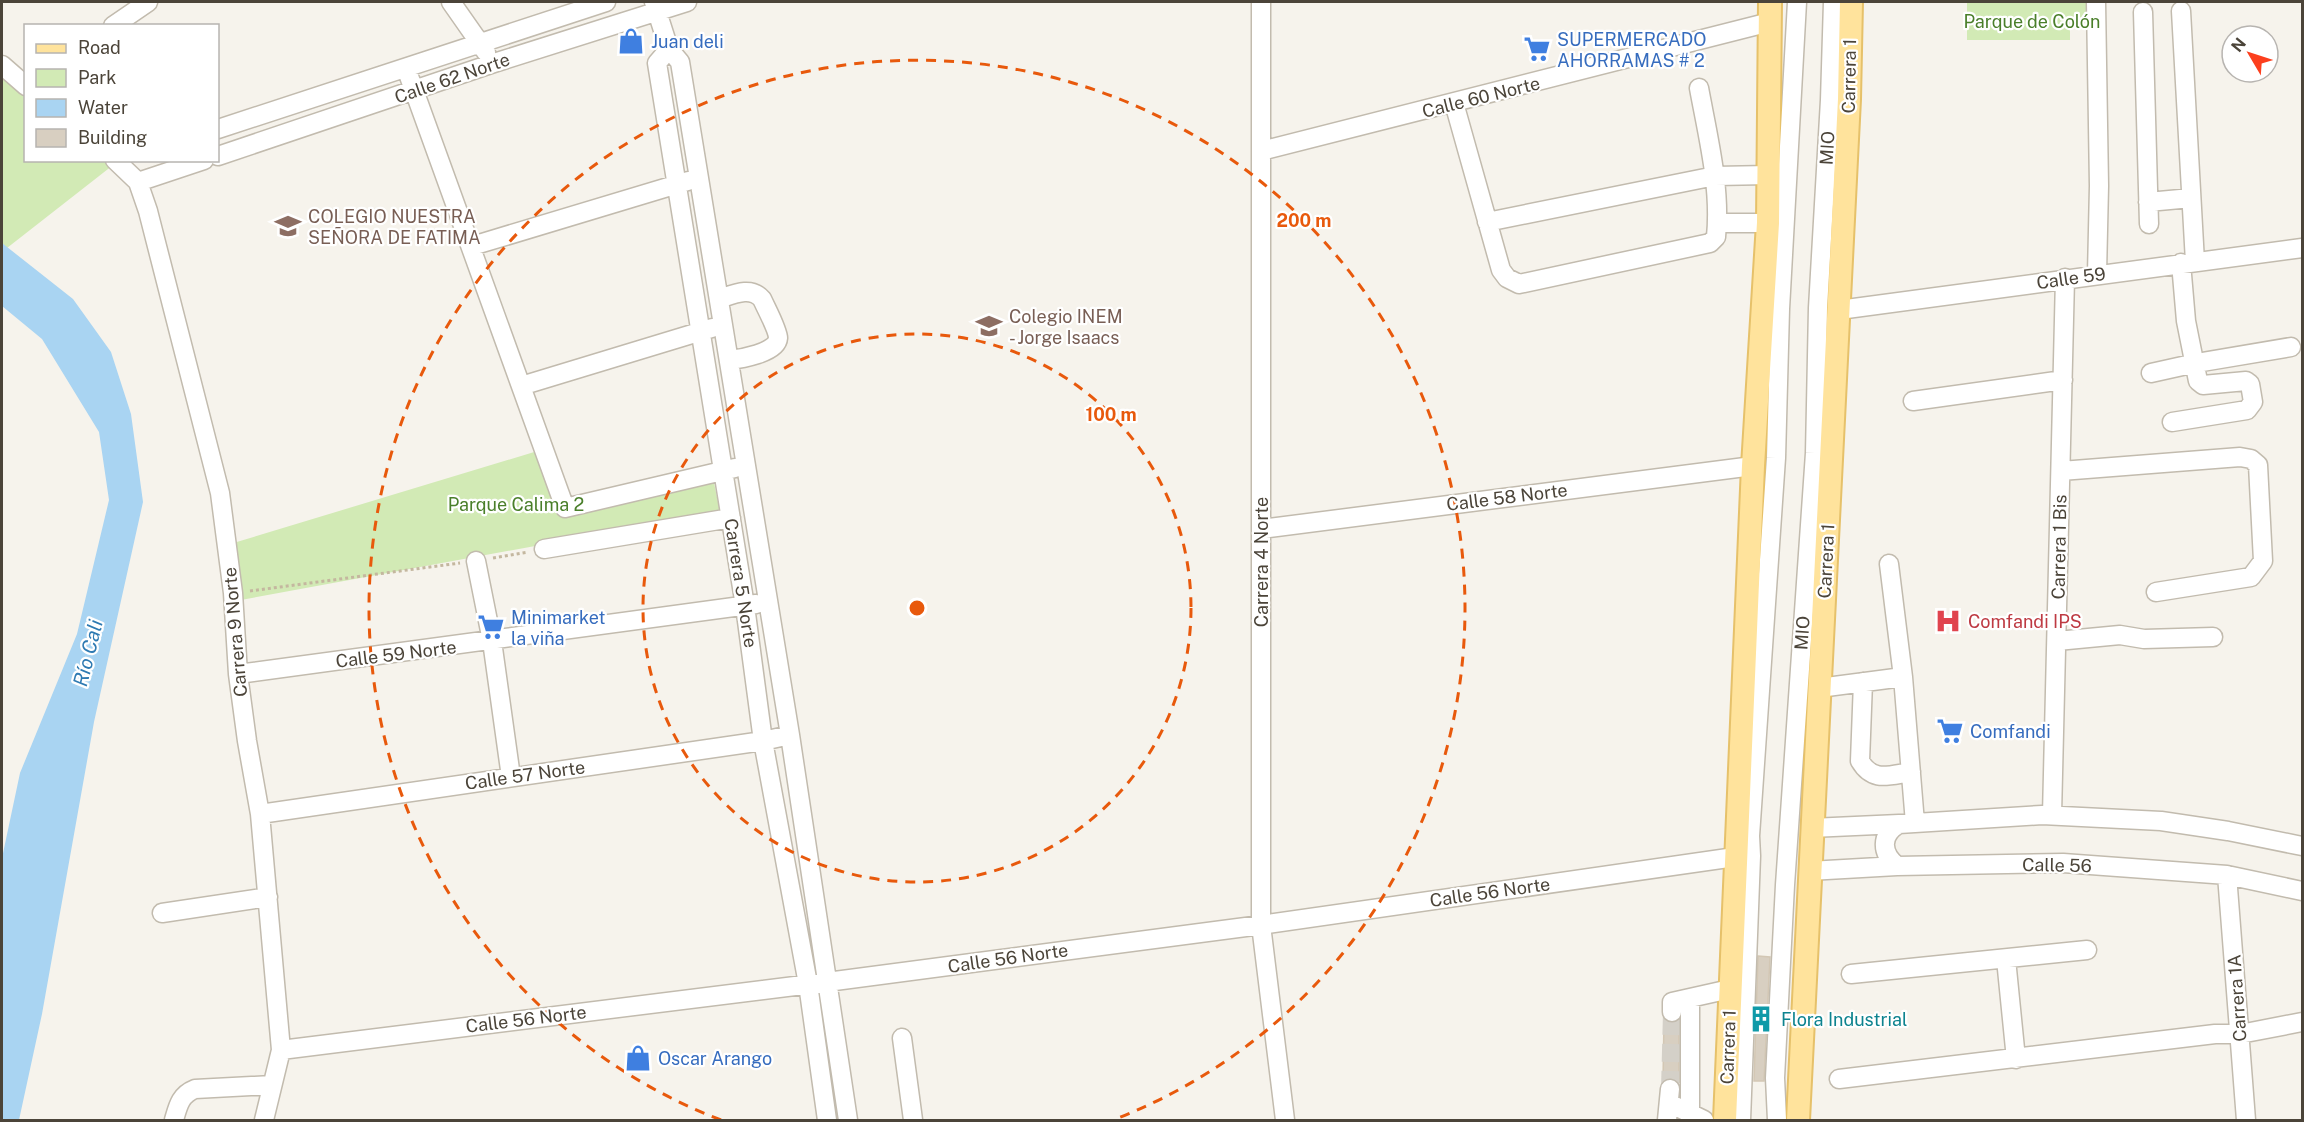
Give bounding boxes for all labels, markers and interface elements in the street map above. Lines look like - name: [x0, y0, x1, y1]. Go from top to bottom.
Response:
- park label: Parque de Colón: [1964, 11, 2100, 32]
- legend: [24, 24, 219, 162]
- north arrow: [2220, 24, 2280, 84]
- shop icon: Juan deli: [616, 26, 646, 56]
- place label: SUPERMERCADO AHORRAMAS # 2: [1557, 29, 1706, 71]
- place label: Juan deli: [651, 31, 724, 52]
- supermarket icon: SUPERMERCADO AHORRAMAS # 2: [1522, 34, 1552, 64]
- text: N: [2227, 34, 2250, 56]
- text: Road: [78, 37, 121, 58]
- street label: Carrera 1: [1838, 38, 1860, 114]
- street label: Calle 62 Norte: [392, 48, 512, 108]
- text: Park: [78, 67, 116, 88]
- street label: Calle 60 Norte: [1420, 72, 1542, 122]
- text: Water: [78, 97, 128, 118]
- text: Building: [78, 127, 147, 148]
- street label: MIO: [1816, 130, 1838, 166]
- place label: COLEGIO NUESTRA SEÑORA DE FATIMA: [308, 206, 481, 248]
- text: 200 m: [1277, 210, 1331, 231]
- school or university icon: COLEGIO NUESTRA SEÑORA DE FATIMA: [273, 211, 303, 241]
- street label: Calle 59: [2035, 263, 2107, 293]
- place label: Colegio INEM - Jorge Isaacs: [1009, 306, 1123, 348]
- school or university icon: Colegio INEM - Jorge Isaacs: [974, 311, 1004, 341]
- text: 100 m: [1085, 404, 1137, 425]
- street label: Calle 58 Norte: [1445, 479, 1569, 515]
- park label: Parque Calima 2: [448, 494, 584, 515]
- street label: Carrera 1 Bis: [2048, 494, 2070, 600]
- street label: Carrera 4 Norte: [1251, 497, 1272, 627]
- street label: Carrera 5 Norte: [720, 517, 762, 649]
- street label: Carrera 1: [1814, 523, 1838, 599]
- street label: Carrera 9 Norte: [219, 566, 251, 698]
- centre of rings: [907, 598, 927, 618]
- hospital icon: Comfandi IPS: [1933, 606, 1963, 636]
- place label: Minimarket la viña: [511, 607, 605, 649]
- place label: Comfandi IPS: [1968, 611, 2082, 632]
- supermarket icon: Minimarket la viña: [476, 612, 506, 642]
- street label: MIO: [1790, 615, 1814, 651]
- water label: Río Cali: [68, 617, 108, 689]
- street label: Calle 59 Norte: [334, 636, 458, 672]
- supermarket icon: Comfandi: [1935, 716, 1965, 746]
- place label: Comfandi: [1970, 721, 2051, 742]
- street label: Calle 57 Norte: [464, 756, 586, 794]
- street label: Calle 56: [2022, 854, 2092, 876]
- street label: Calle 56 Norte: [1428, 873, 1552, 911]
- street label: Calle 56 Norte: [946, 939, 1070, 977]
- street label: Carrera 1A: [2223, 953, 2251, 1042]
- street label: Calle 56 Norte: [465, 1001, 587, 1037]
- building icon: Flora Industrial: [1746, 1004, 1776, 1034]
- street label: Carrera 1: [1716, 1009, 1740, 1085]
- place label: Flora Industrial: [1781, 1009, 1907, 1030]
- shop icon: Oscar Arango: [623, 1043, 653, 1073]
- place label: Oscar Arango: [658, 1048, 772, 1069]

